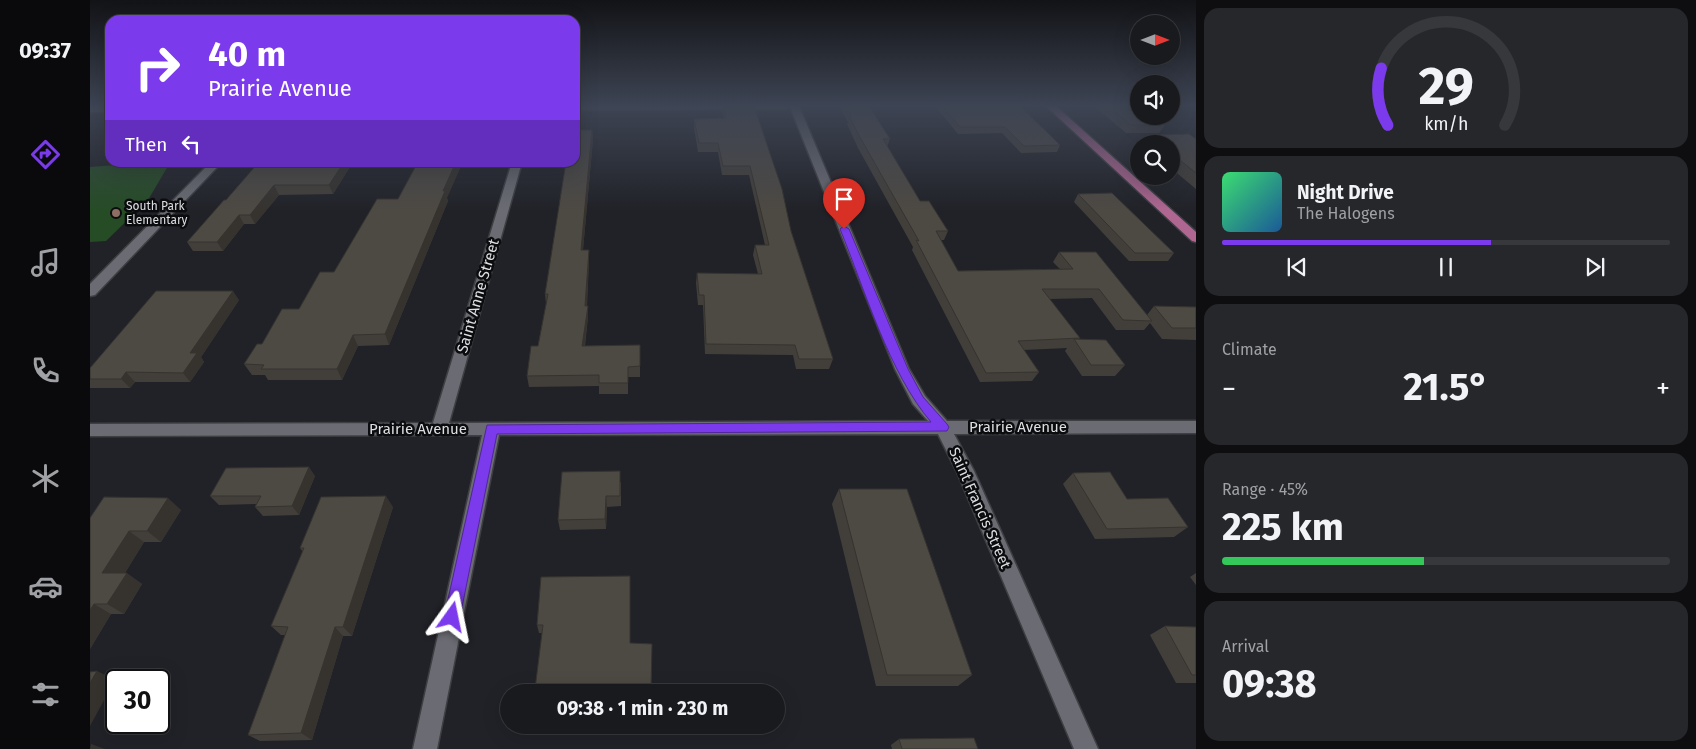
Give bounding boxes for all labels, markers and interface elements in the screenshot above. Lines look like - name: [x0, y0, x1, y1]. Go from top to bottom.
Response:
- north arrow: [1130, 15, 1180, 65]
- map controls: [1130, 15, 1180, 185]
- text: 40 m: [208, 33, 286, 75]
- icon: right: [125, 35, 190, 100]
- text: 09:37: [19, 37, 71, 64]
- text: 29: [1418, 55, 1474, 118]
- text: Prairie Avenue: [208, 75, 352, 102]
- button: sound: [1130, 75, 1180, 125]
- text: km/h: [1424, 113, 1468, 135]
- icon: left: [177, 130, 205, 158]
- text: Then: [125, 133, 167, 156]
- button: search: [1130, 135, 1180, 185]
- icon: directions: [28, 137, 63, 172]
- pin: [823, 178, 865, 229]
- text: Night Drive: [1297, 181, 1394, 204]
- icon: arrive: [830, 185, 858, 213]
- place label: South Park Elementary: [126, 199, 188, 227]
- text: The Halogens: [1297, 204, 1395, 223]
- marker: South Park Elementary: [110, 207, 122, 219]
- street label: Saint Anne Street: [453, 236, 503, 355]
- icon: music: [28, 245, 63, 280]
- icon: previous: [1283, 253, 1311, 281]
- icon: pause: [1432, 253, 1460, 281]
- icon: next: [1581, 253, 1609, 281]
- text: Climate: [1222, 340, 1277, 359]
- icon: phone: [28, 353, 63, 388]
- text: 21.5°: [1403, 364, 1489, 410]
- text: −: [1222, 372, 1236, 405]
- text: +: [1656, 372, 1670, 405]
- street label: Prairie Avenue: [969, 418, 1067, 436]
- street label: Prairie Avenue: [369, 420, 467, 438]
- street label: Saint Francis Street: [945, 445, 1015, 572]
- icon: climate: [28, 461, 63, 496]
- text: Range · 45%: [1222, 480, 1308, 499]
- text: 225 km: [1222, 504, 1344, 550]
- icon: car: [28, 569, 63, 604]
- position arrow: [425, 590, 477, 642]
- text: Arrival: [1222, 637, 1269, 656]
- text: 09:38: [1222, 661, 1317, 707]
- speed limit sign: 30: [105, 669, 170, 734]
- icon: filters: [28, 677, 63, 712]
- text: 09:38 · 1 min · 230 m: [557, 697, 728, 720]

